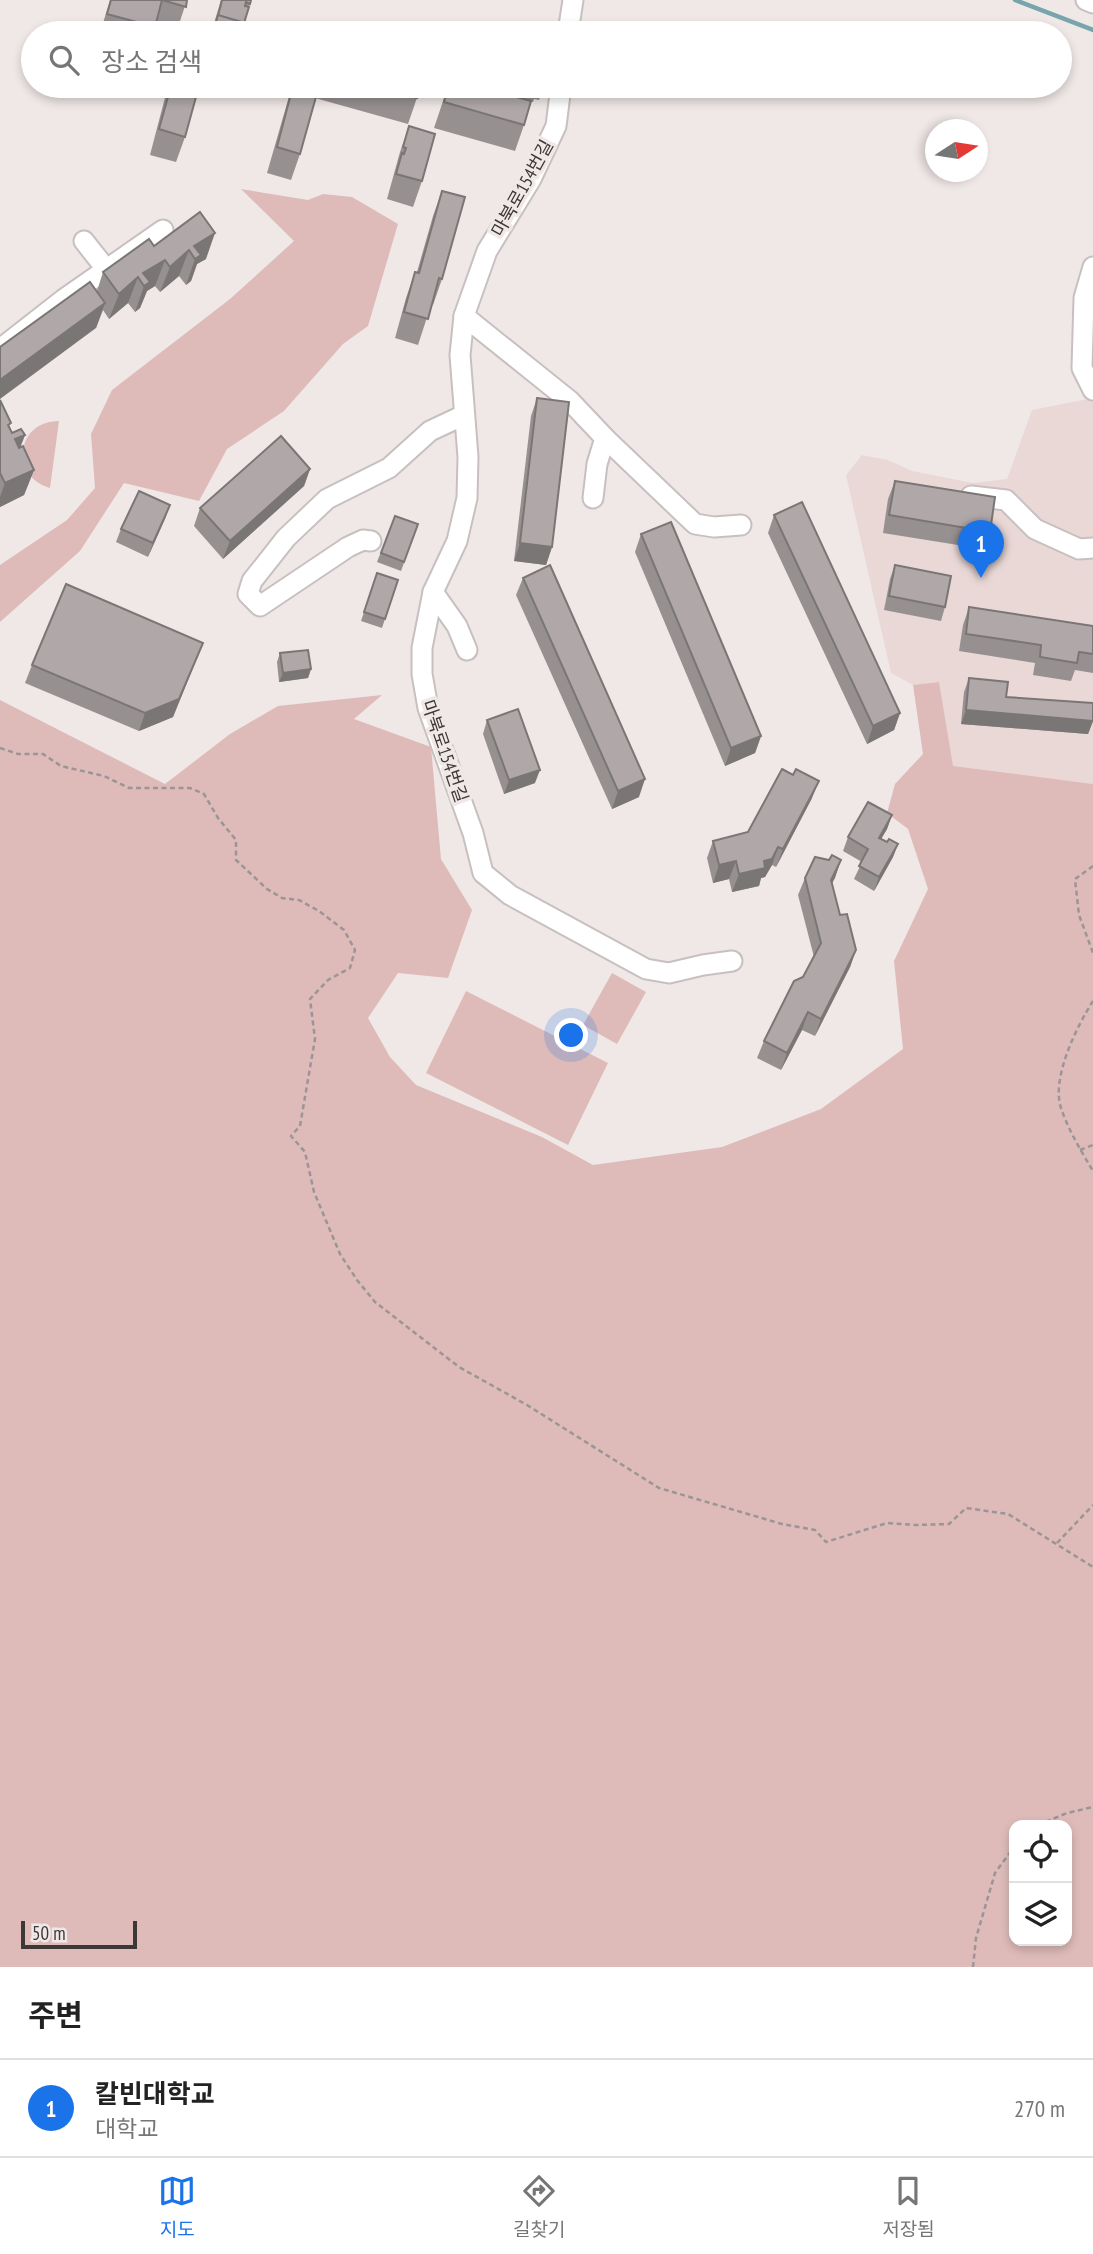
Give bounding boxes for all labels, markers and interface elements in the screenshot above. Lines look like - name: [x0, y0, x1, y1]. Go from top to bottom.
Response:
- search box: [21, 21, 1072, 98]
- icon: search: [45, 41, 83, 79]
- text: 장소 검색: [101, 45, 202, 78]
- north arrow: [925, 119, 988, 182]
- street label: 마북로154번길: [486, 136, 558, 240]
- pin: 1: [958, 520, 1004, 578]
- street label: 마북로154번길: [417, 697, 473, 805]
- your location: [554, 1018, 588, 1052]
- map controls: [1009, 1820, 1072, 1946]
- button: locate: [1009, 1820, 1072, 1883]
- button: layers: [1009, 1883, 1072, 1946]
- scale bar: [21, 1918, 136, 1950]
- text: 50 m: [32, 1921, 66, 1945]
- text: 주변: [28, 1995, 83, 2034]
- text: 칼빈대학교: [95, 2077, 215, 2110]
- text: 1: [46, 2094, 57, 2123]
- text: 270 m: [1014, 2094, 1065, 2123]
- text: 대학교: [95, 2114, 158, 2143]
- tab: 지도: [158, 2172, 196, 2241]
- tab: 길찾기: [513, 2172, 565, 2241]
- tab: 저장됨: [882, 2172, 935, 2241]

